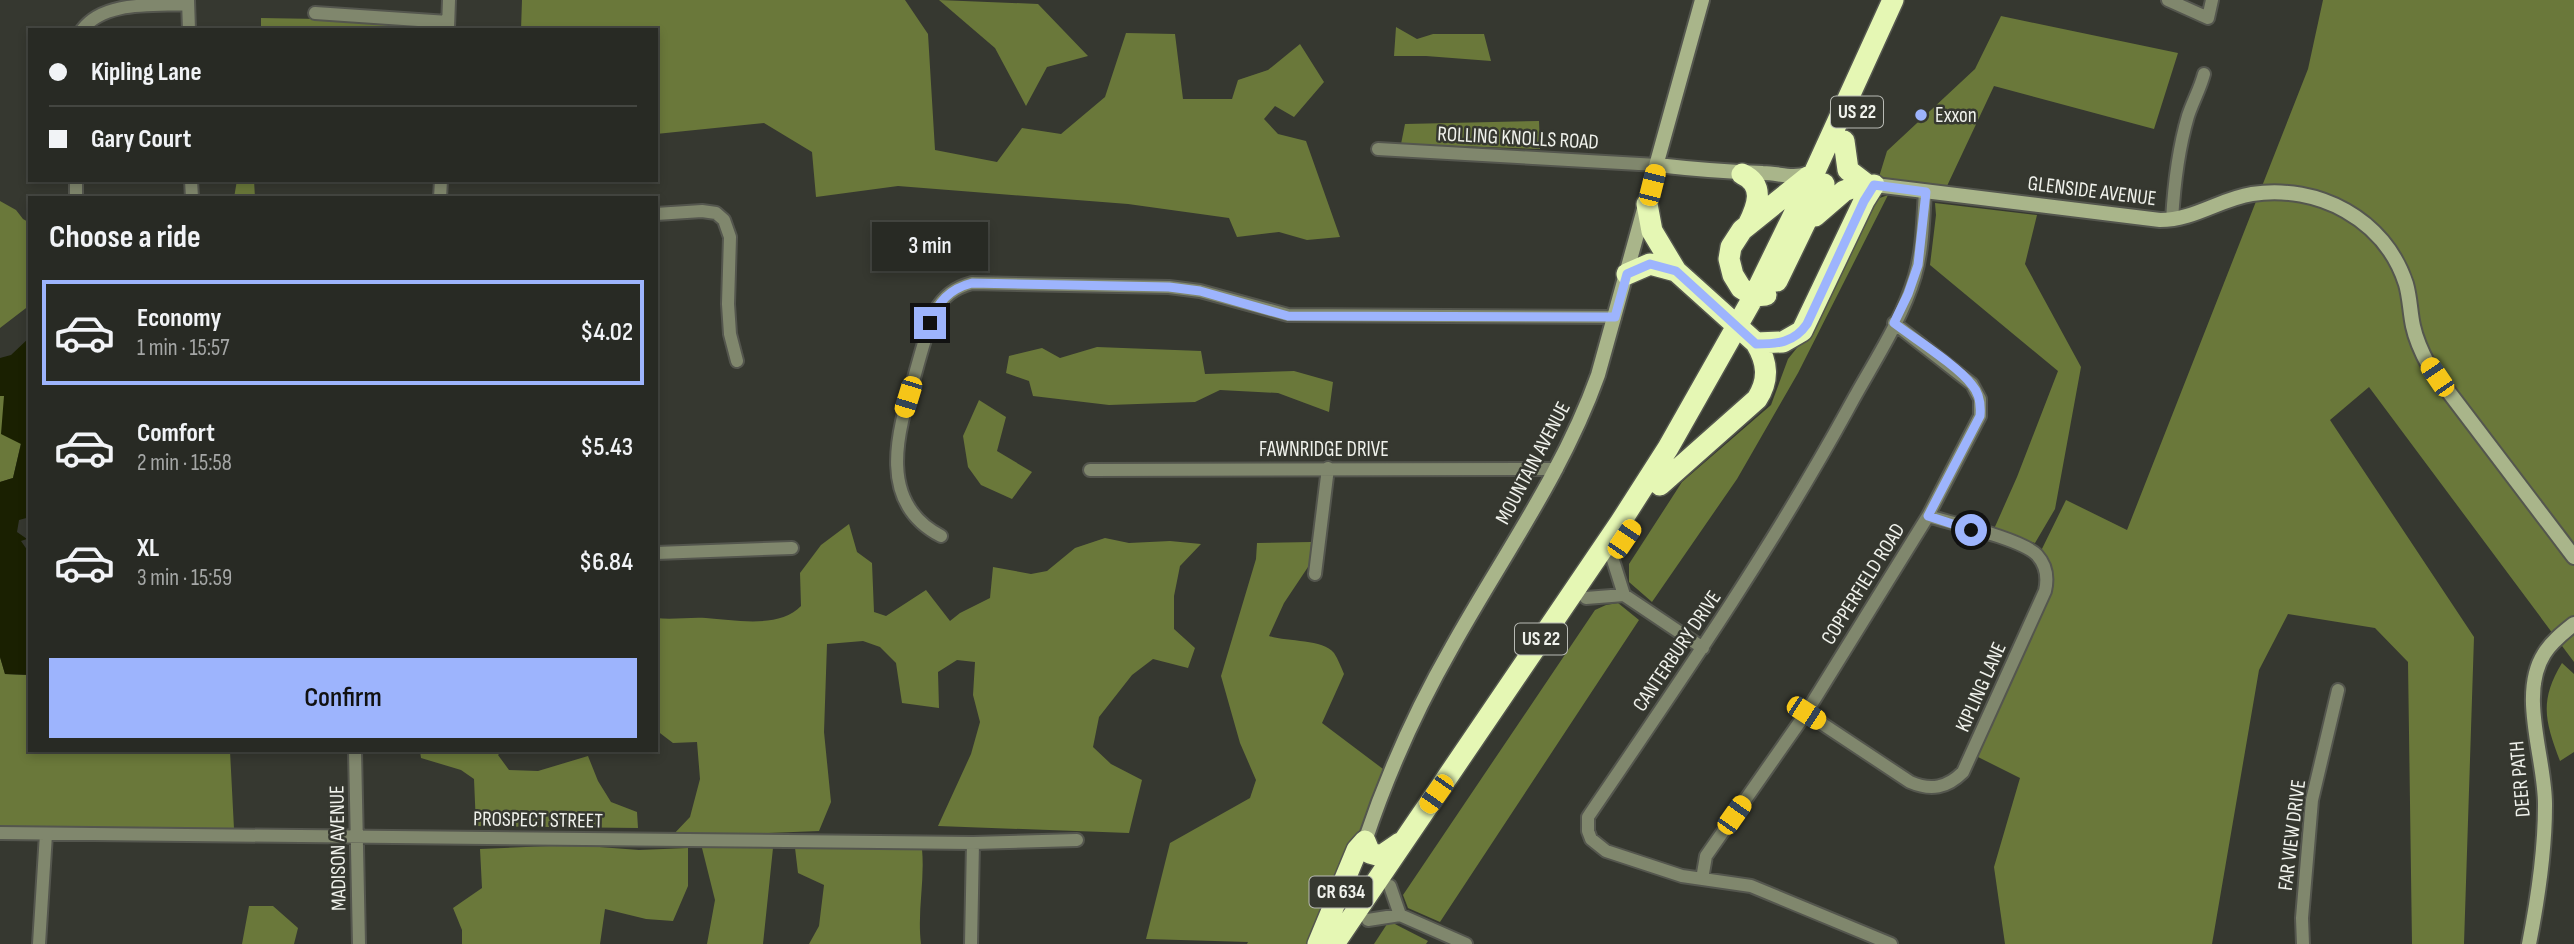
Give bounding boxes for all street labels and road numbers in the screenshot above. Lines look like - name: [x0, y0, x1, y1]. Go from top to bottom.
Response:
- road number: US 22: [1831, 96, 1883, 128]
- street label: ROLLING KNOLLS ROAD: [1437, 121, 1599, 155]
- street label: GLENSIDE AVENUE: [2026, 171, 2158, 211]
- street label: MOUNTAIN AVENUE: [1490, 397, 1576, 529]
- street label: FAWNRIDGE DRIVE: [1259, 437, 1389, 462]
- street label: COPPERFIELD ROAD: [1816, 519, 1910, 649]
- street label: CANTERBURY DRIVE: [1627, 586, 1727, 716]
- road number: US 22: [1515, 624, 1567, 654]
- street label: KIPLING LANE: [1950, 638, 2012, 736]
- street label: DEER PATH: [2504, 740, 2536, 818]
- street label: FAR VIEW DRIVE: [2273, 778, 2311, 892]
- street label: MADISON AVENUE: [324, 785, 352, 911]
- street label: PROSPECT STREET: [473, 806, 604, 834]
- road number: CR 634: [1310, 876, 1372, 908]

